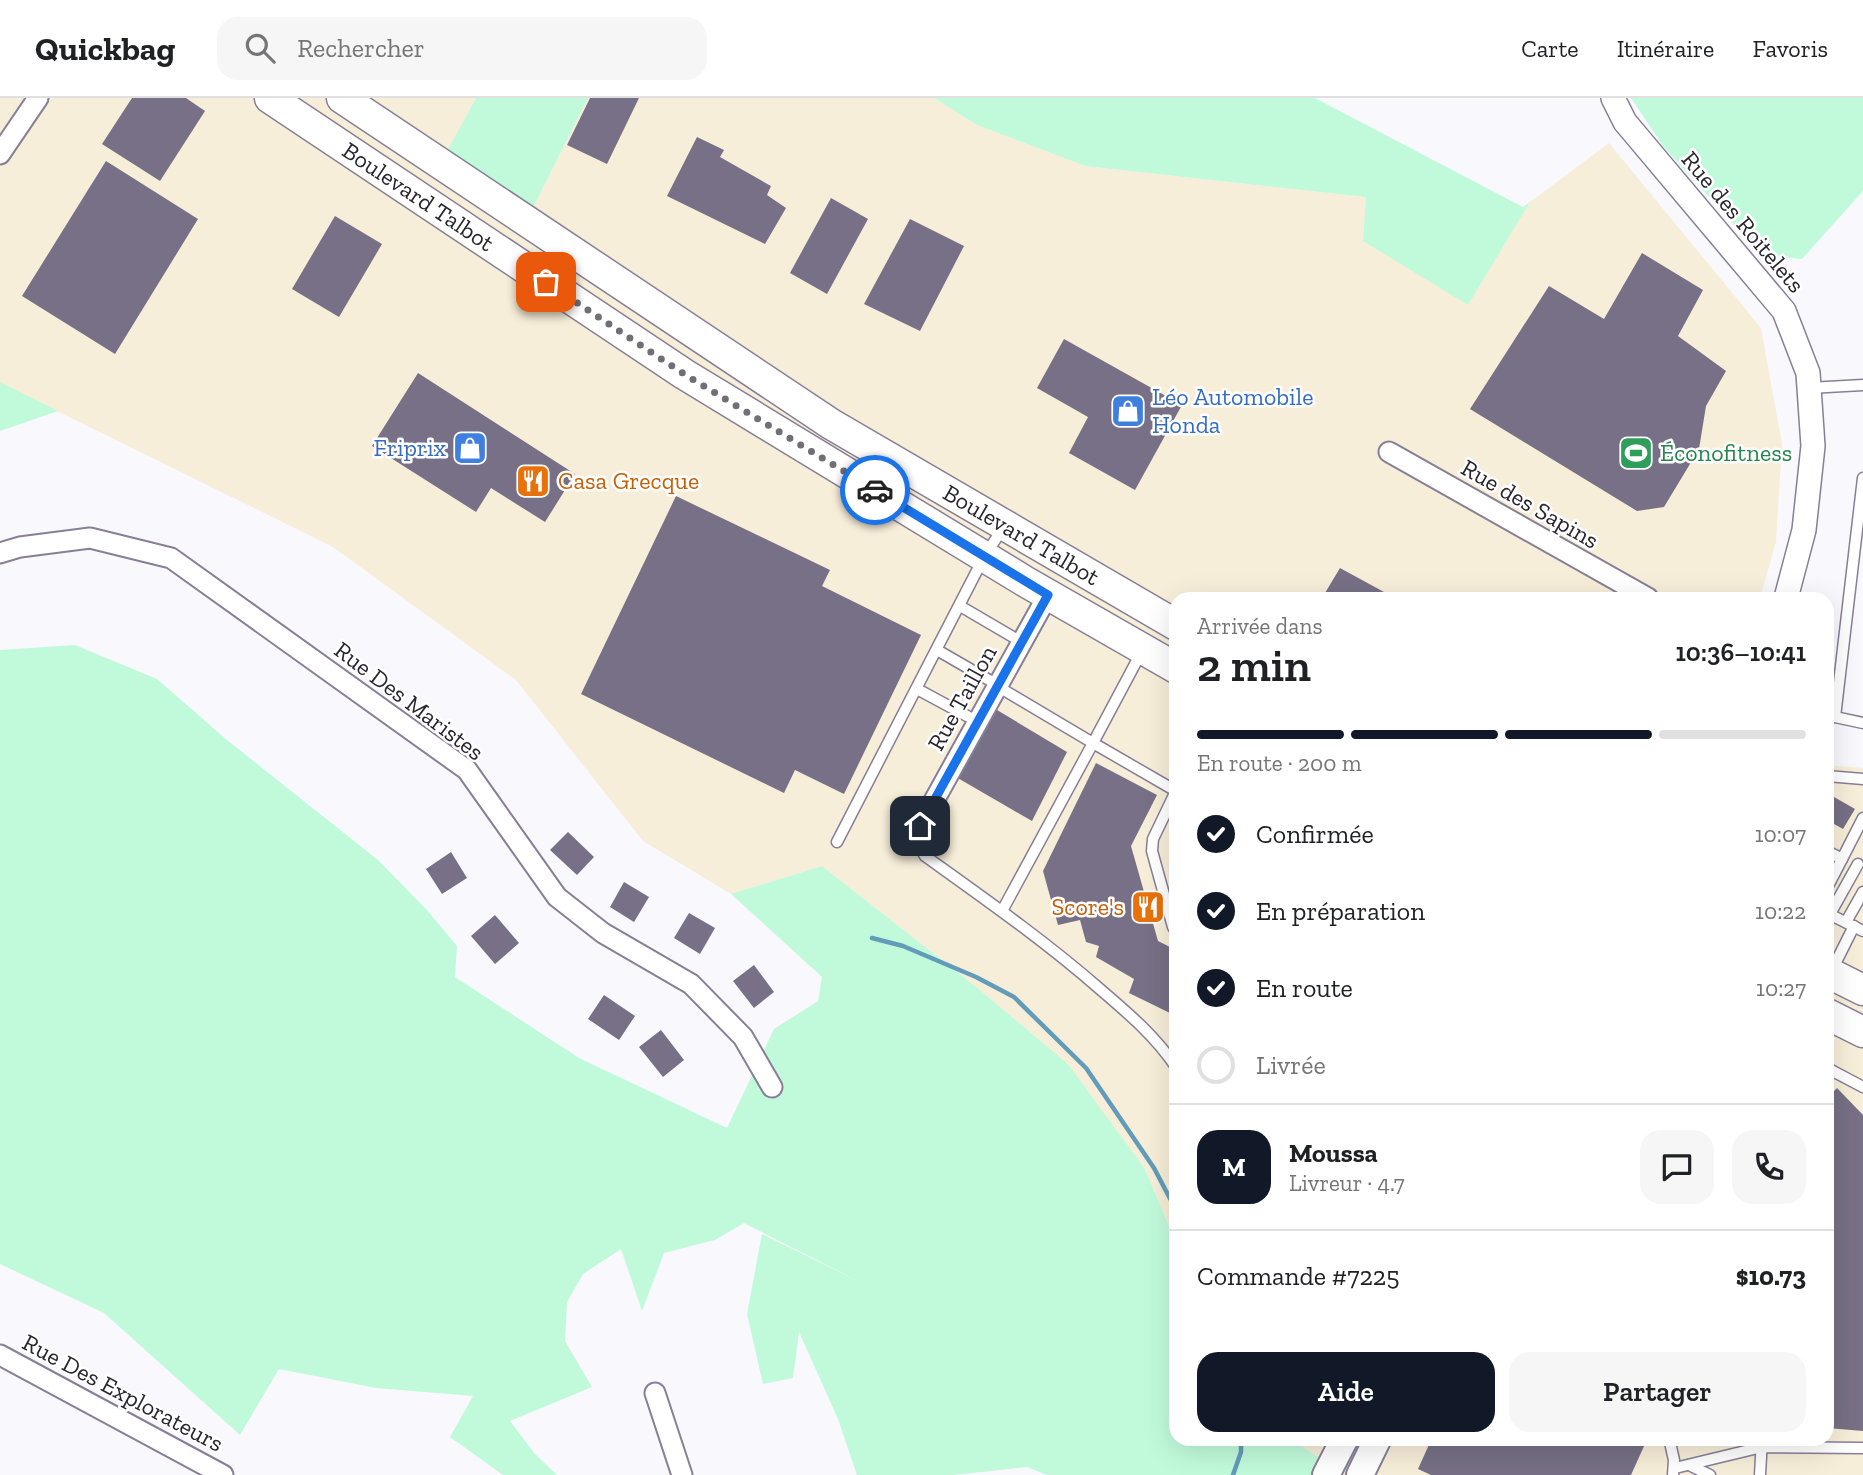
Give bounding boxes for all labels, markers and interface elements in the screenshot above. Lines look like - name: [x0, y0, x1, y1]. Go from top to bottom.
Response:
- search box: [217, 17, 707, 80]
- text: Quickbag: [35, 29, 175, 68]
- icon: search: [241, 29, 279, 67]
- text: Rechercher: [297, 32, 425, 64]
- text: Carte: [1521, 34, 1579, 63]
- text: Itinéraire: [1617, 34, 1714, 63]
- text: Favoris: [1752, 34, 1828, 63]
- street label: Boulevard Talbot: [337, 135, 500, 257]
- street label: Rue des Roitelets: [1676, 145, 1811, 299]
- pin: [516, 252, 576, 312]
- icon: bag: [527, 263, 565, 301]
- place label: Léo Automobile Honda: [1152, 382, 1313, 439]
- shop icon: Léo Automobile Honda: [1109, 392, 1147, 430]
- shop icon: Friprix: [451, 429, 489, 467]
- place label: Friprix: [373, 433, 446, 462]
- sports icon: Éconofitness: [1617, 434, 1655, 472]
- place label: Éconofitness: [1660, 438, 1792, 467]
- street label: Rue des Sapins: [1456, 453, 1604, 555]
- courier: [840, 455, 910, 525]
- restaurant icon: Casa Grecque: [514, 462, 552, 500]
- place label: Casa Grecque: [558, 466, 699, 495]
- icon: car: [856, 471, 894, 509]
- street label: Boulevard Talbot: [938, 478, 1105, 591]
- text: Arrivée dans: [1197, 612, 1323, 640]
- street label: Rue Des Maristes: [329, 635, 490, 766]
- text: 10:36–10:41: [1676, 636, 1806, 668]
- text: 2 min: [1197, 638, 1311, 693]
- street label: Rue Taillon: [921, 640, 1002, 755]
- text: En route · 200 m: [1197, 749, 1362, 777]
- pin: [890, 796, 950, 856]
- icon: home: [901, 807, 939, 845]
- icon: check: [1197, 815, 1235, 853]
- text: Confirmée: [1256, 818, 1374, 850]
- text: 10:07: [1755, 820, 1806, 848]
- restaurant icon: Score's: [1129, 888, 1167, 926]
- place label: Score's: [1052, 892, 1124, 921]
- icon: check: [1197, 892, 1235, 930]
- text: En préparation: [1256, 895, 1425, 927]
- text: 10:22: [1755, 897, 1806, 925]
- icon: check: [1197, 969, 1235, 1007]
- text: En route: [1256, 972, 1353, 1004]
- text: 10:27: [1756, 974, 1806, 1002]
- text: Livrée: [1256, 1049, 1326, 1081]
- button: chat: [1640, 1130, 1714, 1204]
- button: phone: [1732, 1130, 1806, 1204]
- text: Moussa: [1289, 1137, 1378, 1169]
- text: M: [1222, 1151, 1246, 1183]
- text: Livreur · 4.7: [1289, 1169, 1404, 1197]
- text: Commande #7225: [1197, 1260, 1400, 1292]
- text: $10.73: [1736, 1260, 1806, 1292]
- street label: Rue Des Explorateurs: [18, 1327, 229, 1458]
- button: Aide: [1197, 1352, 1495, 1432]
- button: Partager: [1509, 1352, 1806, 1432]

